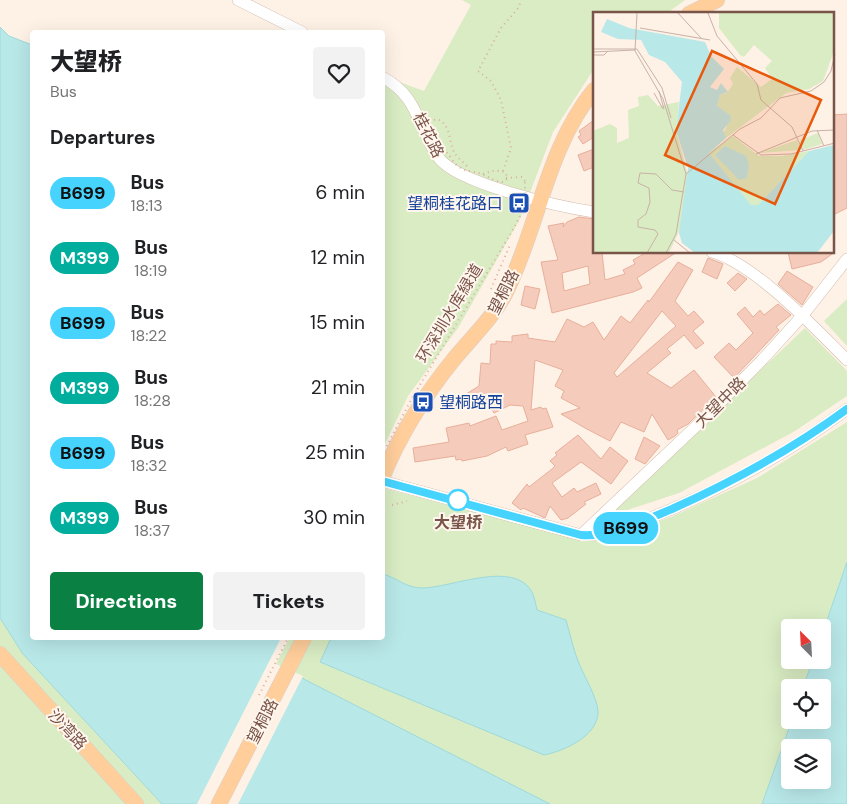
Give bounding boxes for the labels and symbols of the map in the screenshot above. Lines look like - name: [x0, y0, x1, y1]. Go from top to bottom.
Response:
- inset map: [593, 12, 834, 254]
- street label: 桂花路: [408, 109, 449, 161]
- bus stop icon: 望桐桂花路口: [507, 191, 531, 215]
- place label: 望桐桂花路口: [407, 193, 503, 214]
- street label: 环深圳水库緑道: [412, 260, 487, 367]
- street label: 望桐路: [483, 266, 524, 318]
- street label: 大望中路: [690, 372, 750, 432]
- bus stop icon: 望桐路西: [411, 390, 435, 414]
- place label: 望桐路西: [439, 392, 503, 413]
- marker: 大望桥: [447, 489, 469, 511]
- place label: 大望桥: [434, 512, 483, 533]
- line badge: B699: [591, 512, 661, 544]
- north arrow: [781, 619, 831, 669]
- street label: 望桐路: [242, 695, 283, 747]
- street label: 沙湾路: [44, 705, 92, 754]

